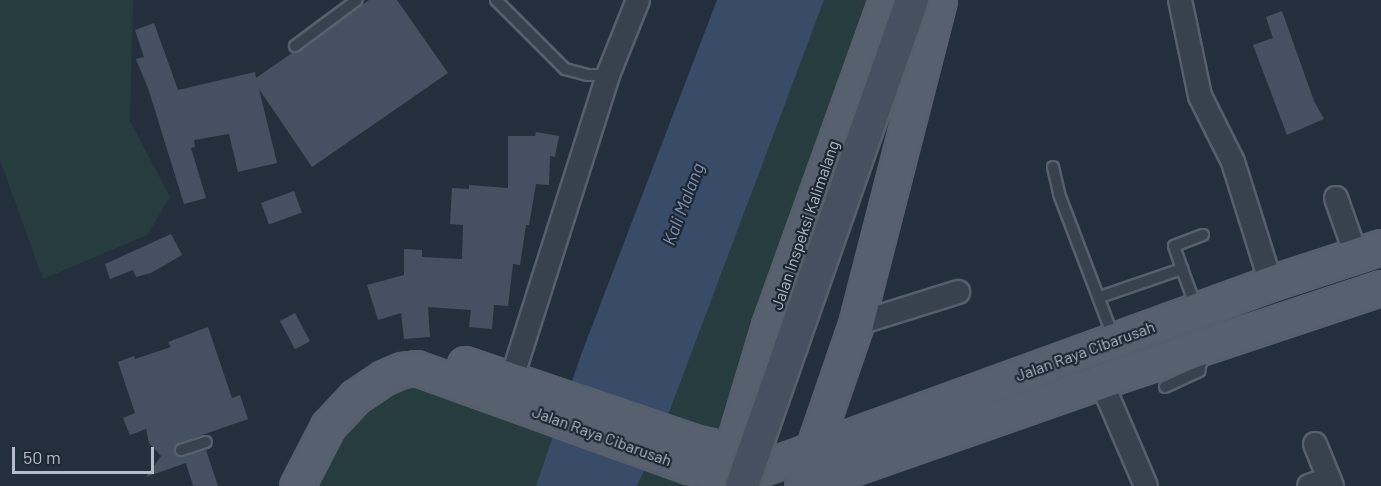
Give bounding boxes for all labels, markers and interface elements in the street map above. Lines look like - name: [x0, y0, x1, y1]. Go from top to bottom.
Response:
- street label: Jalan Inspeksi Kalimalang: [767, 138, 843, 312]
- water label: Kali Malang: [657, 160, 709, 248]
- street label: Jalan Raya Cibarusah: [1013, 317, 1157, 385]
- street label: Jalan Raya Cibarusah: [530, 402, 674, 470]
- scale bar: [15, 435, 158, 473]
- text: 50 m: [23, 446, 61, 468]

